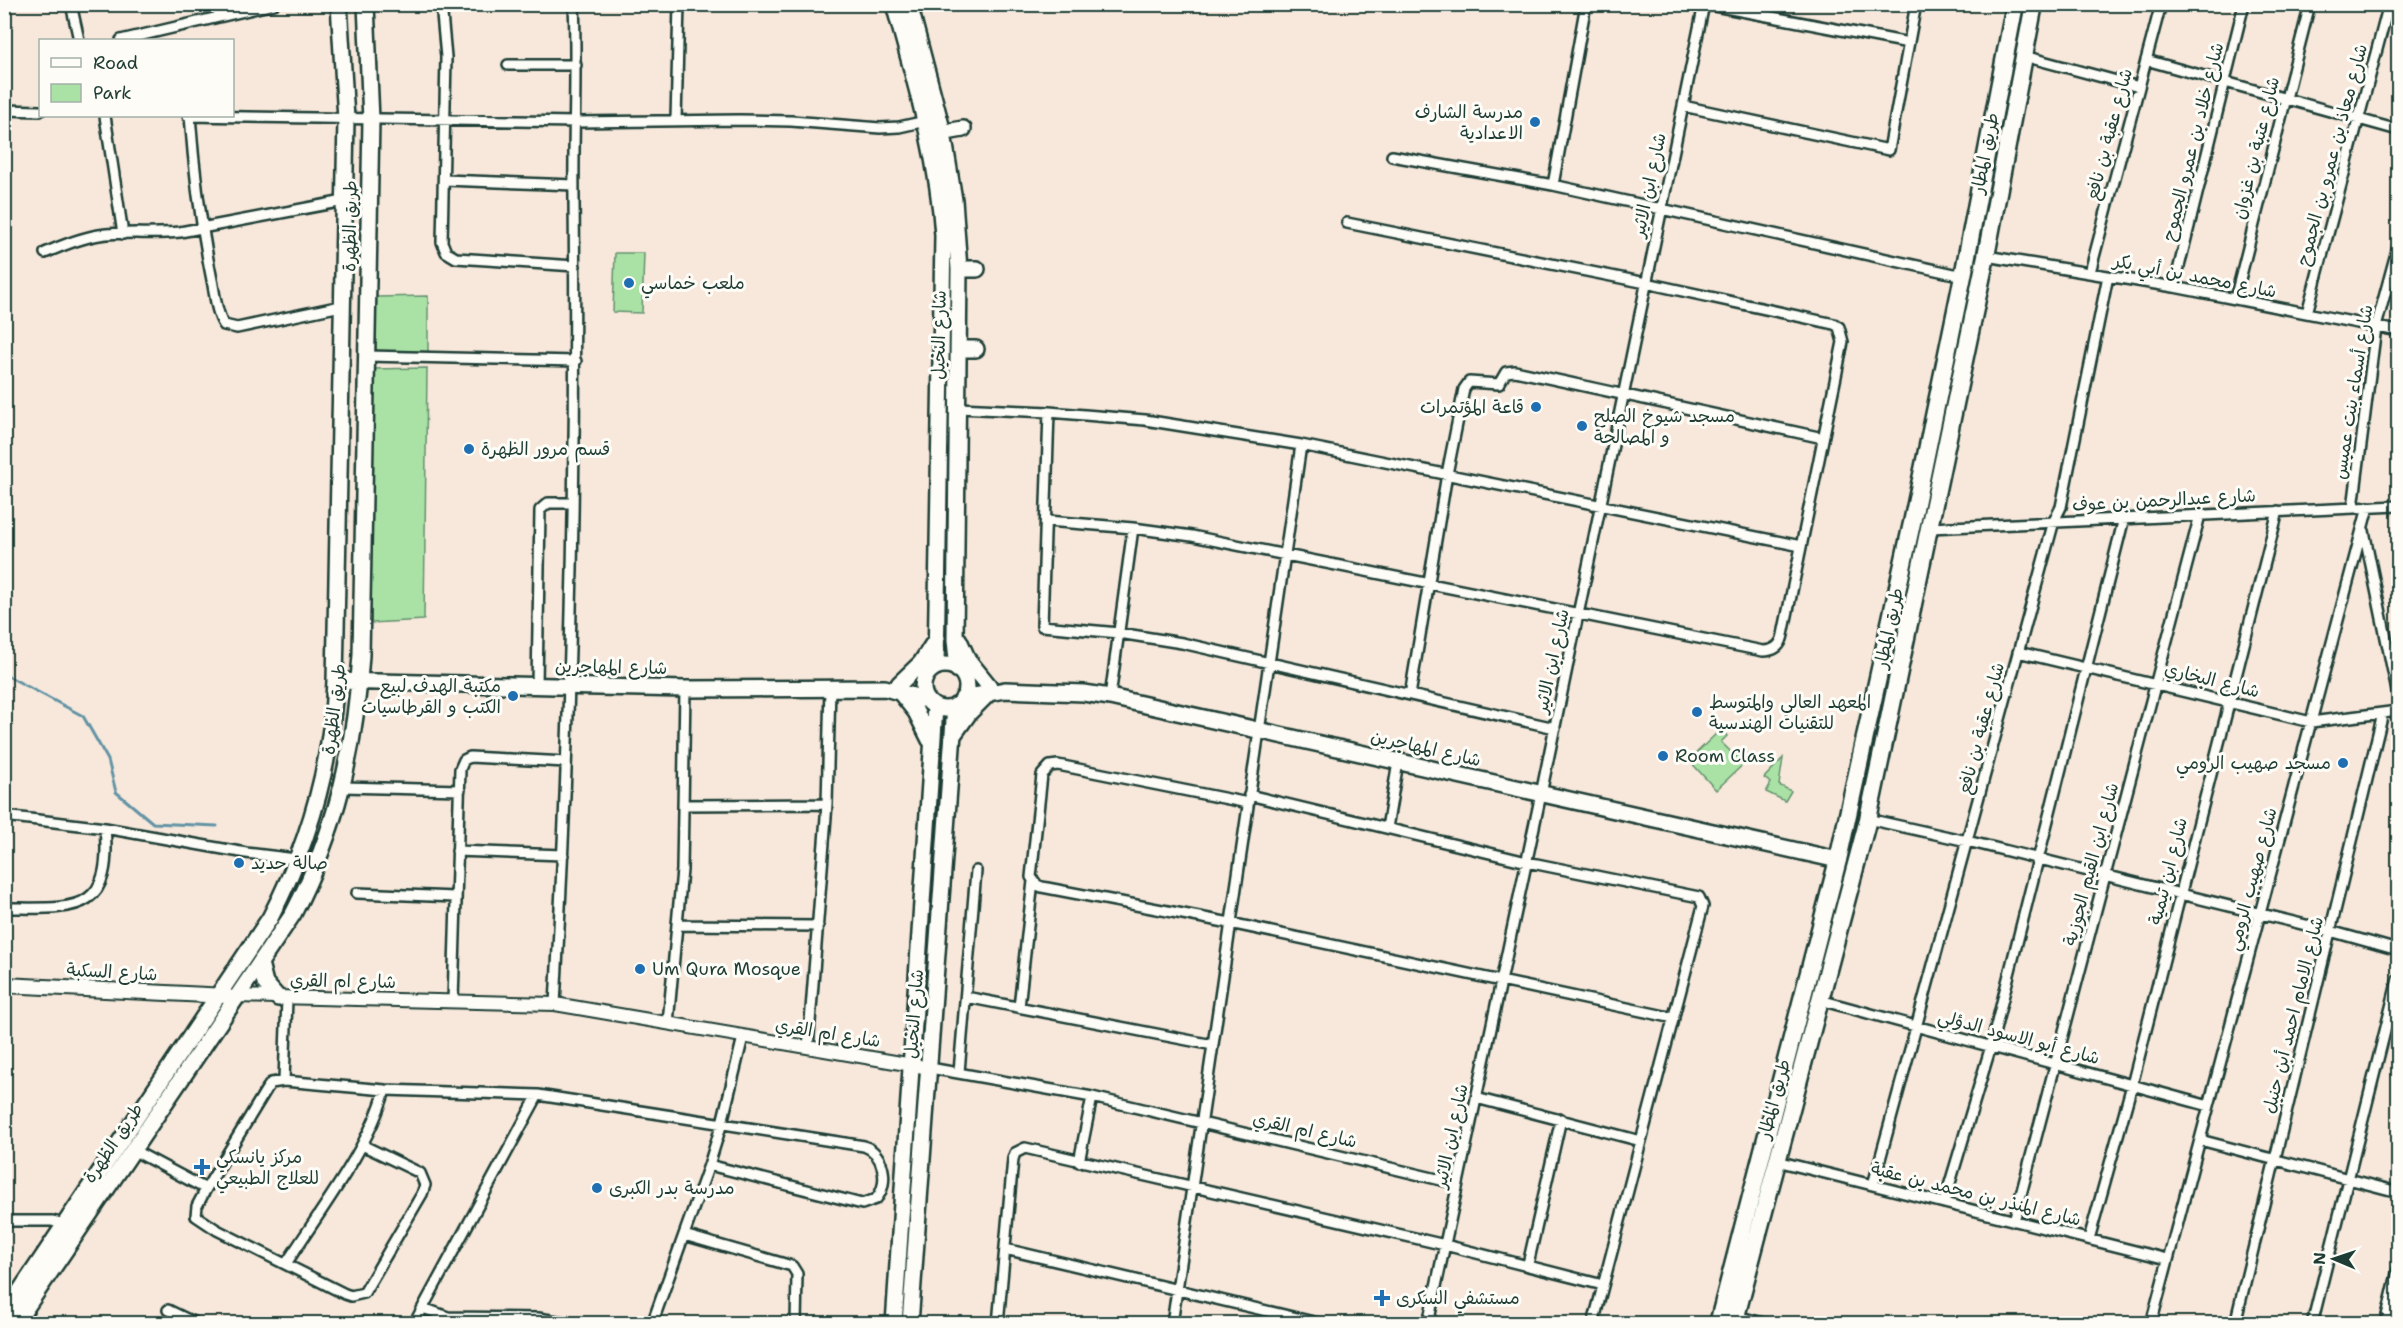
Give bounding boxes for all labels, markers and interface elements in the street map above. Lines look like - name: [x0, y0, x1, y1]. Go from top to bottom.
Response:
- legend: [39, 39, 234, 117]
- street label: شارع خلاد بن عمرو الجموح: [2157, 40, 2229, 244]
- street label: شارع معاذ بن عمرو بن الجموح: [2291, 41, 2373, 269]
- text: Road: [93, 51, 138, 75]
- street label: شارع عقبة بن نافع: [2080, 66, 2139, 203]
- street label: شارع عتبة بن غزوان: [2227, 74, 2285, 222]
- text: Park: [93, 81, 132, 105]
- place label: مدرسة الشارف الاعدادية: [1415, 100, 1523, 145]
- street label: طريق المطار: [1965, 111, 2005, 197]
- marker: مدرسة الشارف الاعدادية: [1528, 115, 1542, 129]
- street label: شارع ابن الاثير: [1626, 131, 1672, 241]
- street label: طريق الظهرة: [337, 180, 363, 272]
- street label: شارع محمد بن أبي بكر: [2109, 248, 2279, 307]
- place label: ملعب خماسي: [641, 271, 745, 299]
- marker: ملعب خماسي: [622, 276, 636, 290]
- street label: شارع النخيل: [926, 290, 952, 380]
- street label: شارع أسماء بنت عميس: [2327, 303, 2379, 481]
- place label: قاعة المؤتمرات: [1420, 395, 1524, 419]
- marker: قاعة المؤتمرات: [1529, 400, 1543, 414]
- place label: مسجد شيوخ الصلح و المصالحة: [1594, 404, 1735, 449]
- marker: مسجد شيوخ الصلح و المصالحة: [1575, 419, 1589, 433]
- place label: قسم مرور الظهرة: [481, 437, 610, 463]
- marker: قسم مرور الظهرة: [462, 442, 476, 456]
- street label: شارع عبدالرحمن بن عوف: [2072, 483, 2256, 517]
- street label: طريق المطار: [1868, 586, 1909, 672]
- street label: شارع ابن الاثير: [1529, 607, 1575, 717]
- street label: شارع المهاجرين: [555, 654, 667, 680]
- street label: شارع البخاري: [2162, 657, 2262, 704]
- street label: شارع عقبة بن نافع: [1952, 660, 2011, 797]
- street label: طريق الظهرة: [317, 662, 351, 756]
- place label: مكتبة الهدف لبيع الكتب و القرطاسيات: [361, 674, 501, 719]
- marker: مكتبة الهدف لبيع الكتب و القرطاسيات: [506, 689, 520, 703]
- place label: المعهد العالي والمتوسط للتقنيات الهندسية: [1709, 690, 1871, 735]
- marker: المعهد العالي والمتوسط للتقنيات الهندسية: [1690, 705, 1704, 719]
- street label: شارع المهاجرين: [1369, 724, 1483, 772]
- place label: Room Class: [1675, 744, 1775, 768]
- marker: Room Class: [1656, 749, 1670, 763]
- place label: مسجد صهيب الرومي: [2176, 751, 2331, 779]
- marker: مسجد صهيب الرومي: [2336, 756, 2350, 770]
- street label: شارع ابن القيم الجوزية: [2058, 780, 2126, 949]
- street label: شارع صهيب الرومي: [2221, 805, 2287, 954]
- street label: شارع ابن تيمية: [2143, 815, 2193, 927]
- place label: صالة حديد: [251, 851, 328, 875]
- marker: صالة حديد: [232, 856, 246, 870]
- street label: شارع الامام احمد أبن حنبل: [2257, 914, 2331, 1117]
- place label: Um Qura Mosque: [652, 957, 801, 981]
- street label: شارع السكبة: [66, 958, 158, 986]
- marker: Um Qura Mosque: [633, 962, 647, 976]
- street label: شارع ام القري: [290, 968, 396, 996]
- street label: شارع النخيل: [899, 968, 929, 1060]
- street label: شارع أبو الاسود الدؤلي: [1935, 1004, 2102, 1074]
- street label: شارع ام القري: [773, 1013, 882, 1055]
- street label: طريق المطار: [1751, 1056, 1796, 1143]
- street label: شارع ابن الاثير: [1428, 1082, 1474, 1192]
- street label: طريق الظهرة: [77, 1098, 149, 1188]
- street label: شارع ام القري: [1250, 1106, 1359, 1156]
- place label: مركز يانسكي للعلاج الطبيعي: [216, 1145, 319, 1194]
- street label: شارع المنذر بن محمد بن عقبة: [1868, 1156, 2084, 1232]
- marker: مركز يانسكي للعلاج الطبيعي: [193, 1158, 211, 1176]
- place label: مدرسة بدر الكبرى: [609, 1176, 735, 1200]
- marker: مدرسة بدر الكبرى: [590, 1181, 604, 1195]
- north arrow: [2304, 1229, 2364, 1289]
- text: N: [2309, 1252, 2330, 1265]
- place label: مستشفي السكرى: [1396, 1286, 1520, 1314]
- marker: مستشفي السكرى: [1373, 1289, 1391, 1307]

